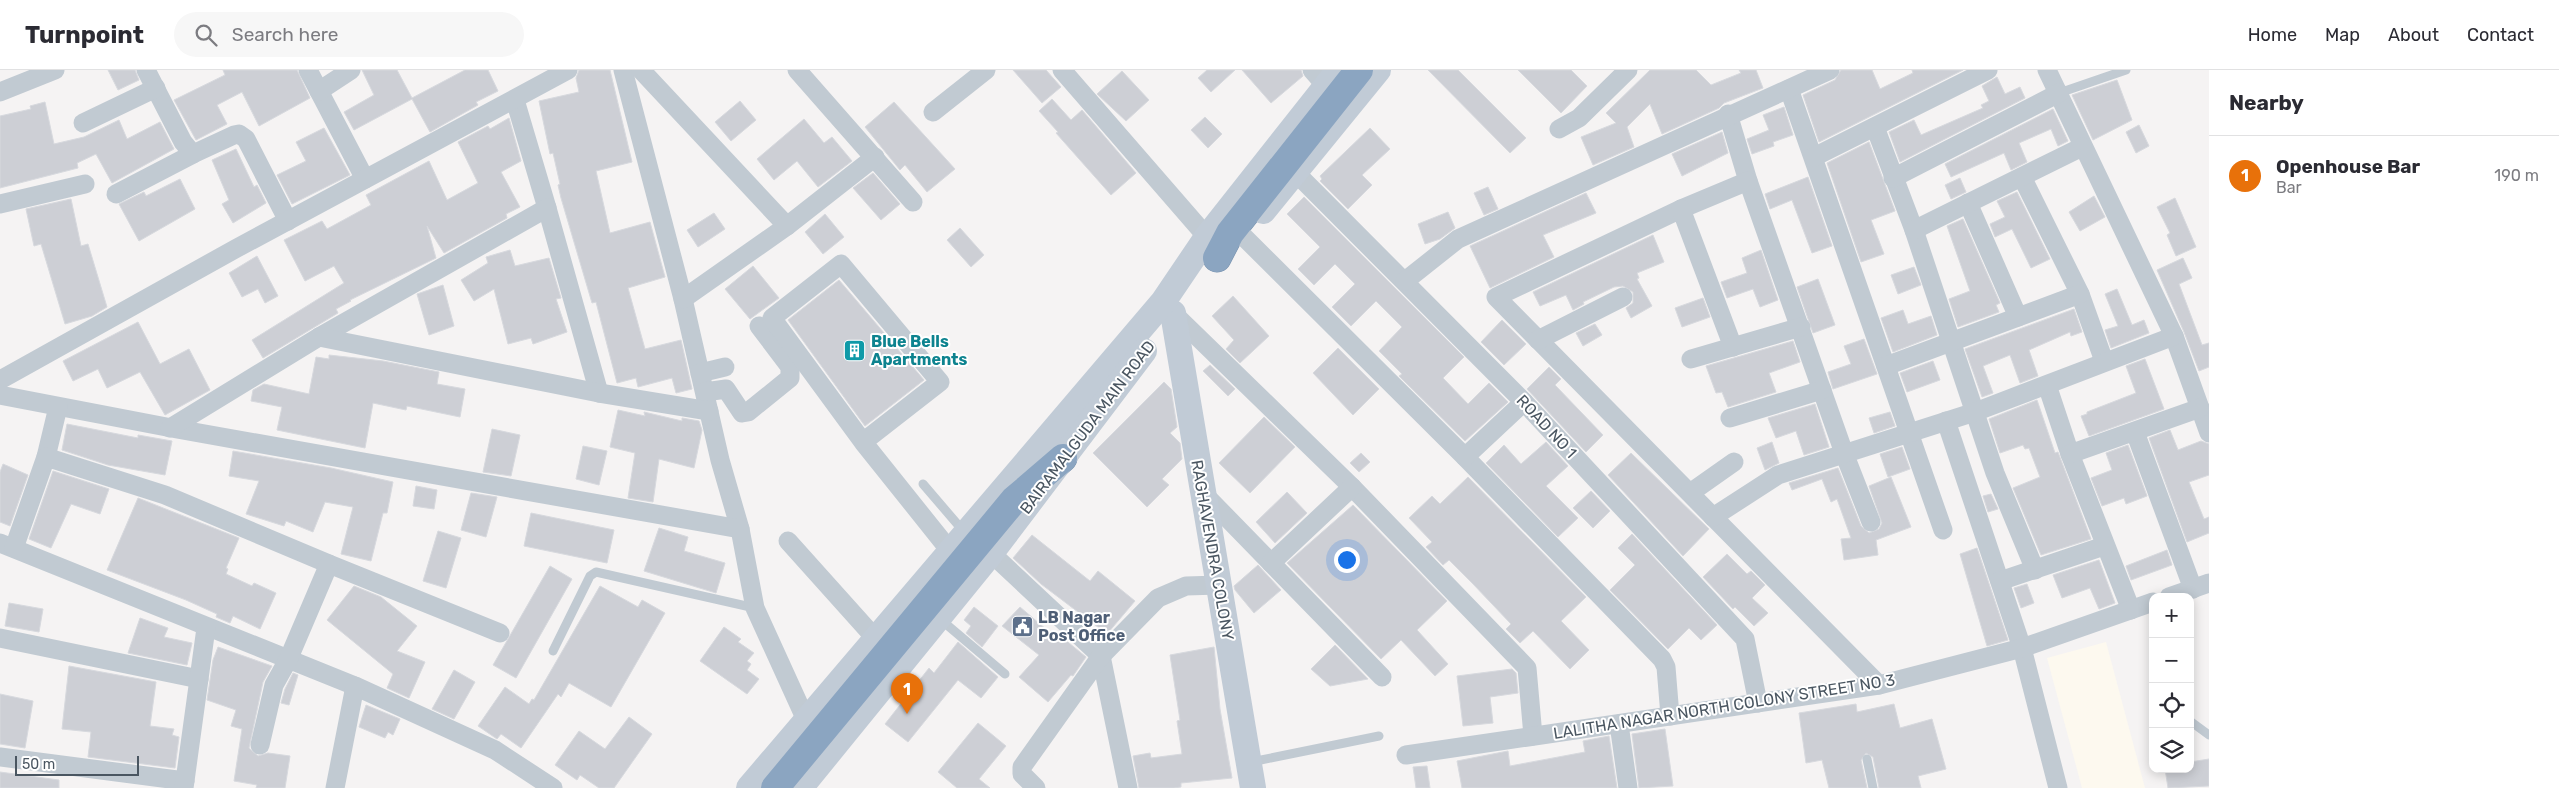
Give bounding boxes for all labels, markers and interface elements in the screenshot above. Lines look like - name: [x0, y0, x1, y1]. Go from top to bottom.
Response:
- search box: [174, 12, 524, 57]
- text: Turnpoint: [25, 21, 144, 49]
- icon: search: [192, 21, 220, 49]
- text: Search here: [232, 23, 338, 46]
- text: Home: [2248, 24, 2297, 46]
- text: Map: [2325, 24, 2360, 46]
- text: About: [2388, 24, 2439, 46]
- text: Contact: [2467, 24, 2534, 46]
- text: Nearby: [2229, 90, 2304, 115]
- text: Openhouse Bar: [2276, 155, 2420, 178]
- text: 1: [2241, 166, 2249, 185]
- text: 190 m: [2494, 166, 2539, 185]
- text: Bar: [2276, 178, 2302, 197]
- place label: Blue Bells Apartments: [871, 332, 968, 369]
- street label: BAIRAMALGUDA MAIN ROAD: [1016, 337, 1159, 518]
- building icon: Blue Bells Apartments: [843, 338, 867, 362]
- street label: ROAD NO 1: [1513, 391, 1581, 462]
- street label: RAGHAVENDRA COLONY: [1187, 458, 1238, 642]
- your location: [1334, 547, 1360, 573]
- map controls: [2149, 593, 2194, 773]
- button: +: [2149, 593, 2194, 638]
- place label: LB Nagar Post Office: [1038, 608, 1125, 645]
- public building icon: LB Nagar Post Office: [1010, 614, 1034, 638]
- button: −: [2149, 638, 2194, 683]
- street label: LALITHA NAGAR NORTH COLONY STREET NO 3: [1552, 670, 1896, 743]
- pin: 1: [891, 673, 923, 714]
- button: locate: [2149, 683, 2194, 728]
- button: layers: [2149, 728, 2194, 773]
- scale bar: [15, 753, 139, 776]
- text: 50 m: [22, 756, 55, 773]

